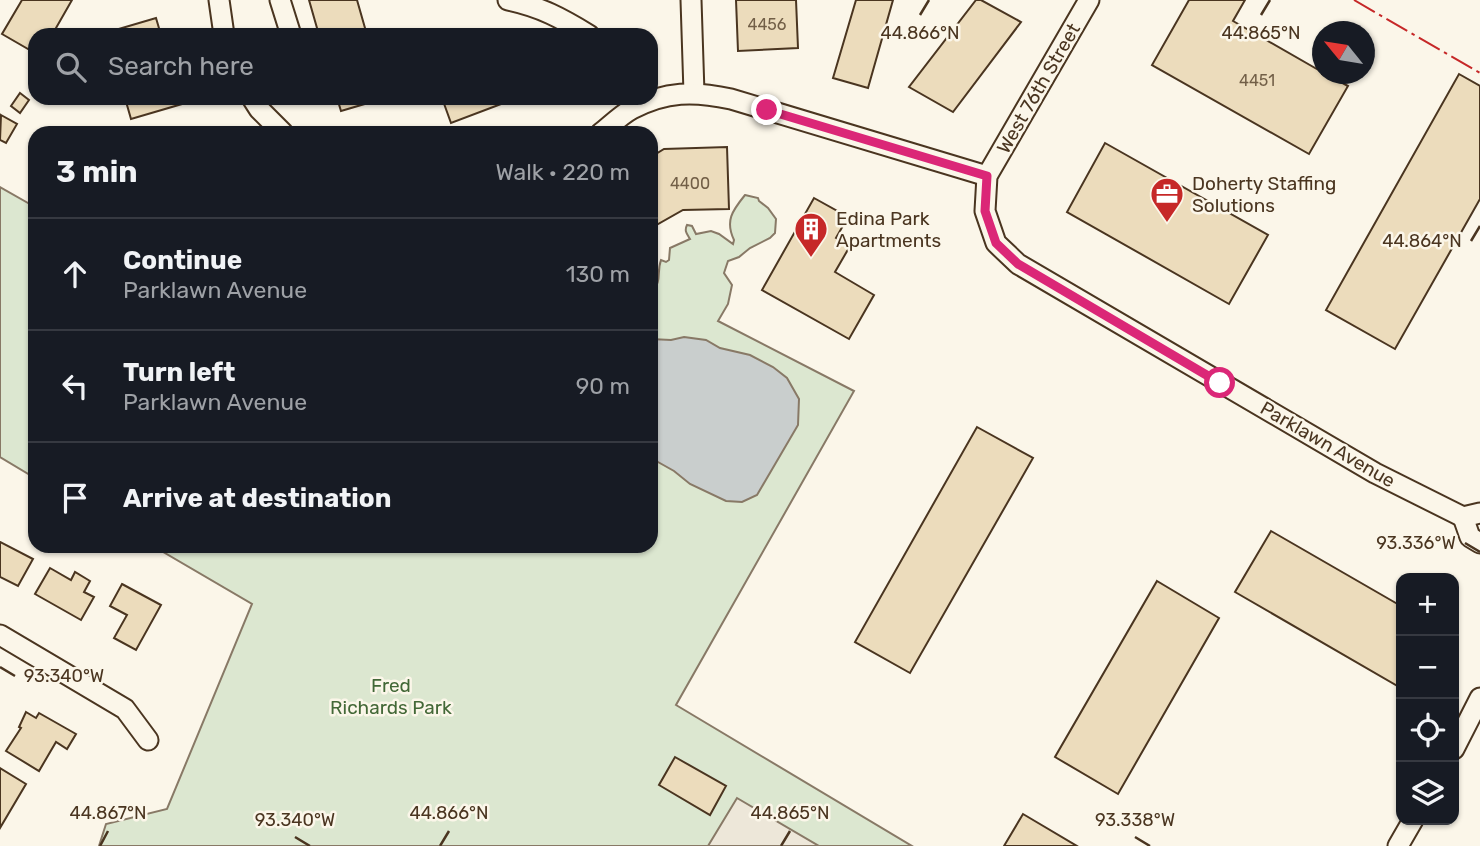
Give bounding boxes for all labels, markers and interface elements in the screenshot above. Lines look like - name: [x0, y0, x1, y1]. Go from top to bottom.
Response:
- house number: 4456: [747, 15, 787, 34]
- street label: West 76th Street: [992, 19, 1085, 157]
- north arrow: [1312, 21, 1375, 84]
- text: 44.866°N: [880, 22, 960, 44]
- text: 44.865°N: [1222, 22, 1300, 44]
- search box: [28, 28, 658, 105]
- icon: search: [52, 48, 90, 86]
- text: Search here: [108, 51, 254, 82]
- house number: 4451: [1239, 71, 1275, 90]
- route end: [751, 94, 782, 125]
- text: 3 min: [56, 154, 138, 190]
- text: Walk · 220 m: [496, 158, 630, 186]
- place label: Doherty Staffing Solutions: [1192, 172, 1336, 217]
- house number: 4400: [670, 174, 710, 193]
- office icon: Doherty Staffing Solutions: [1148, 175, 1186, 224]
- place label: Edina Park Apartments: [836, 207, 941, 252]
- building icon: Edina Park Apartments: [792, 210, 830, 259]
- text: 44.864°N: [1382, 230, 1462, 252]
- text: Continue: [123, 245, 242, 276]
- icon: ahead: [56, 255, 94, 293]
- text: 130 m: [566, 260, 630, 288]
- text: Parklawn Avenue: [123, 276, 307, 304]
- text: Turn left: [123, 357, 235, 388]
- icon: left: [56, 367, 94, 405]
- route start: [1204, 367, 1235, 398]
- text: 90 m: [576, 372, 630, 400]
- text: Parklawn Avenue: [123, 388, 307, 416]
- street label: Parklawn Avenue: [1256, 396, 1399, 492]
- icon: arrive: [56, 479, 94, 517]
- text: Arrive at destination: [123, 483, 391, 514]
- text: 93.336°W: [1376, 532, 1456, 554]
- map controls: [1396, 573, 1459, 825]
- button: +: [1396, 573, 1459, 636]
- button: −: [1396, 636, 1459, 699]
- text: 93.340°W: [24, 665, 104, 687]
- park label: Fred Richards Park: [330, 674, 452, 719]
- button: locate: [1396, 699, 1459, 762]
- button: layers: [1396, 762, 1459, 825]
- text: 44.867°N: [70, 802, 146, 824]
- text: 44.866°N: [409, 802, 489, 824]
- text: 44.865°N: [751, 802, 829, 824]
- text: 93.340°W: [255, 809, 335, 831]
- text: 93.338°W: [1095, 809, 1175, 831]

